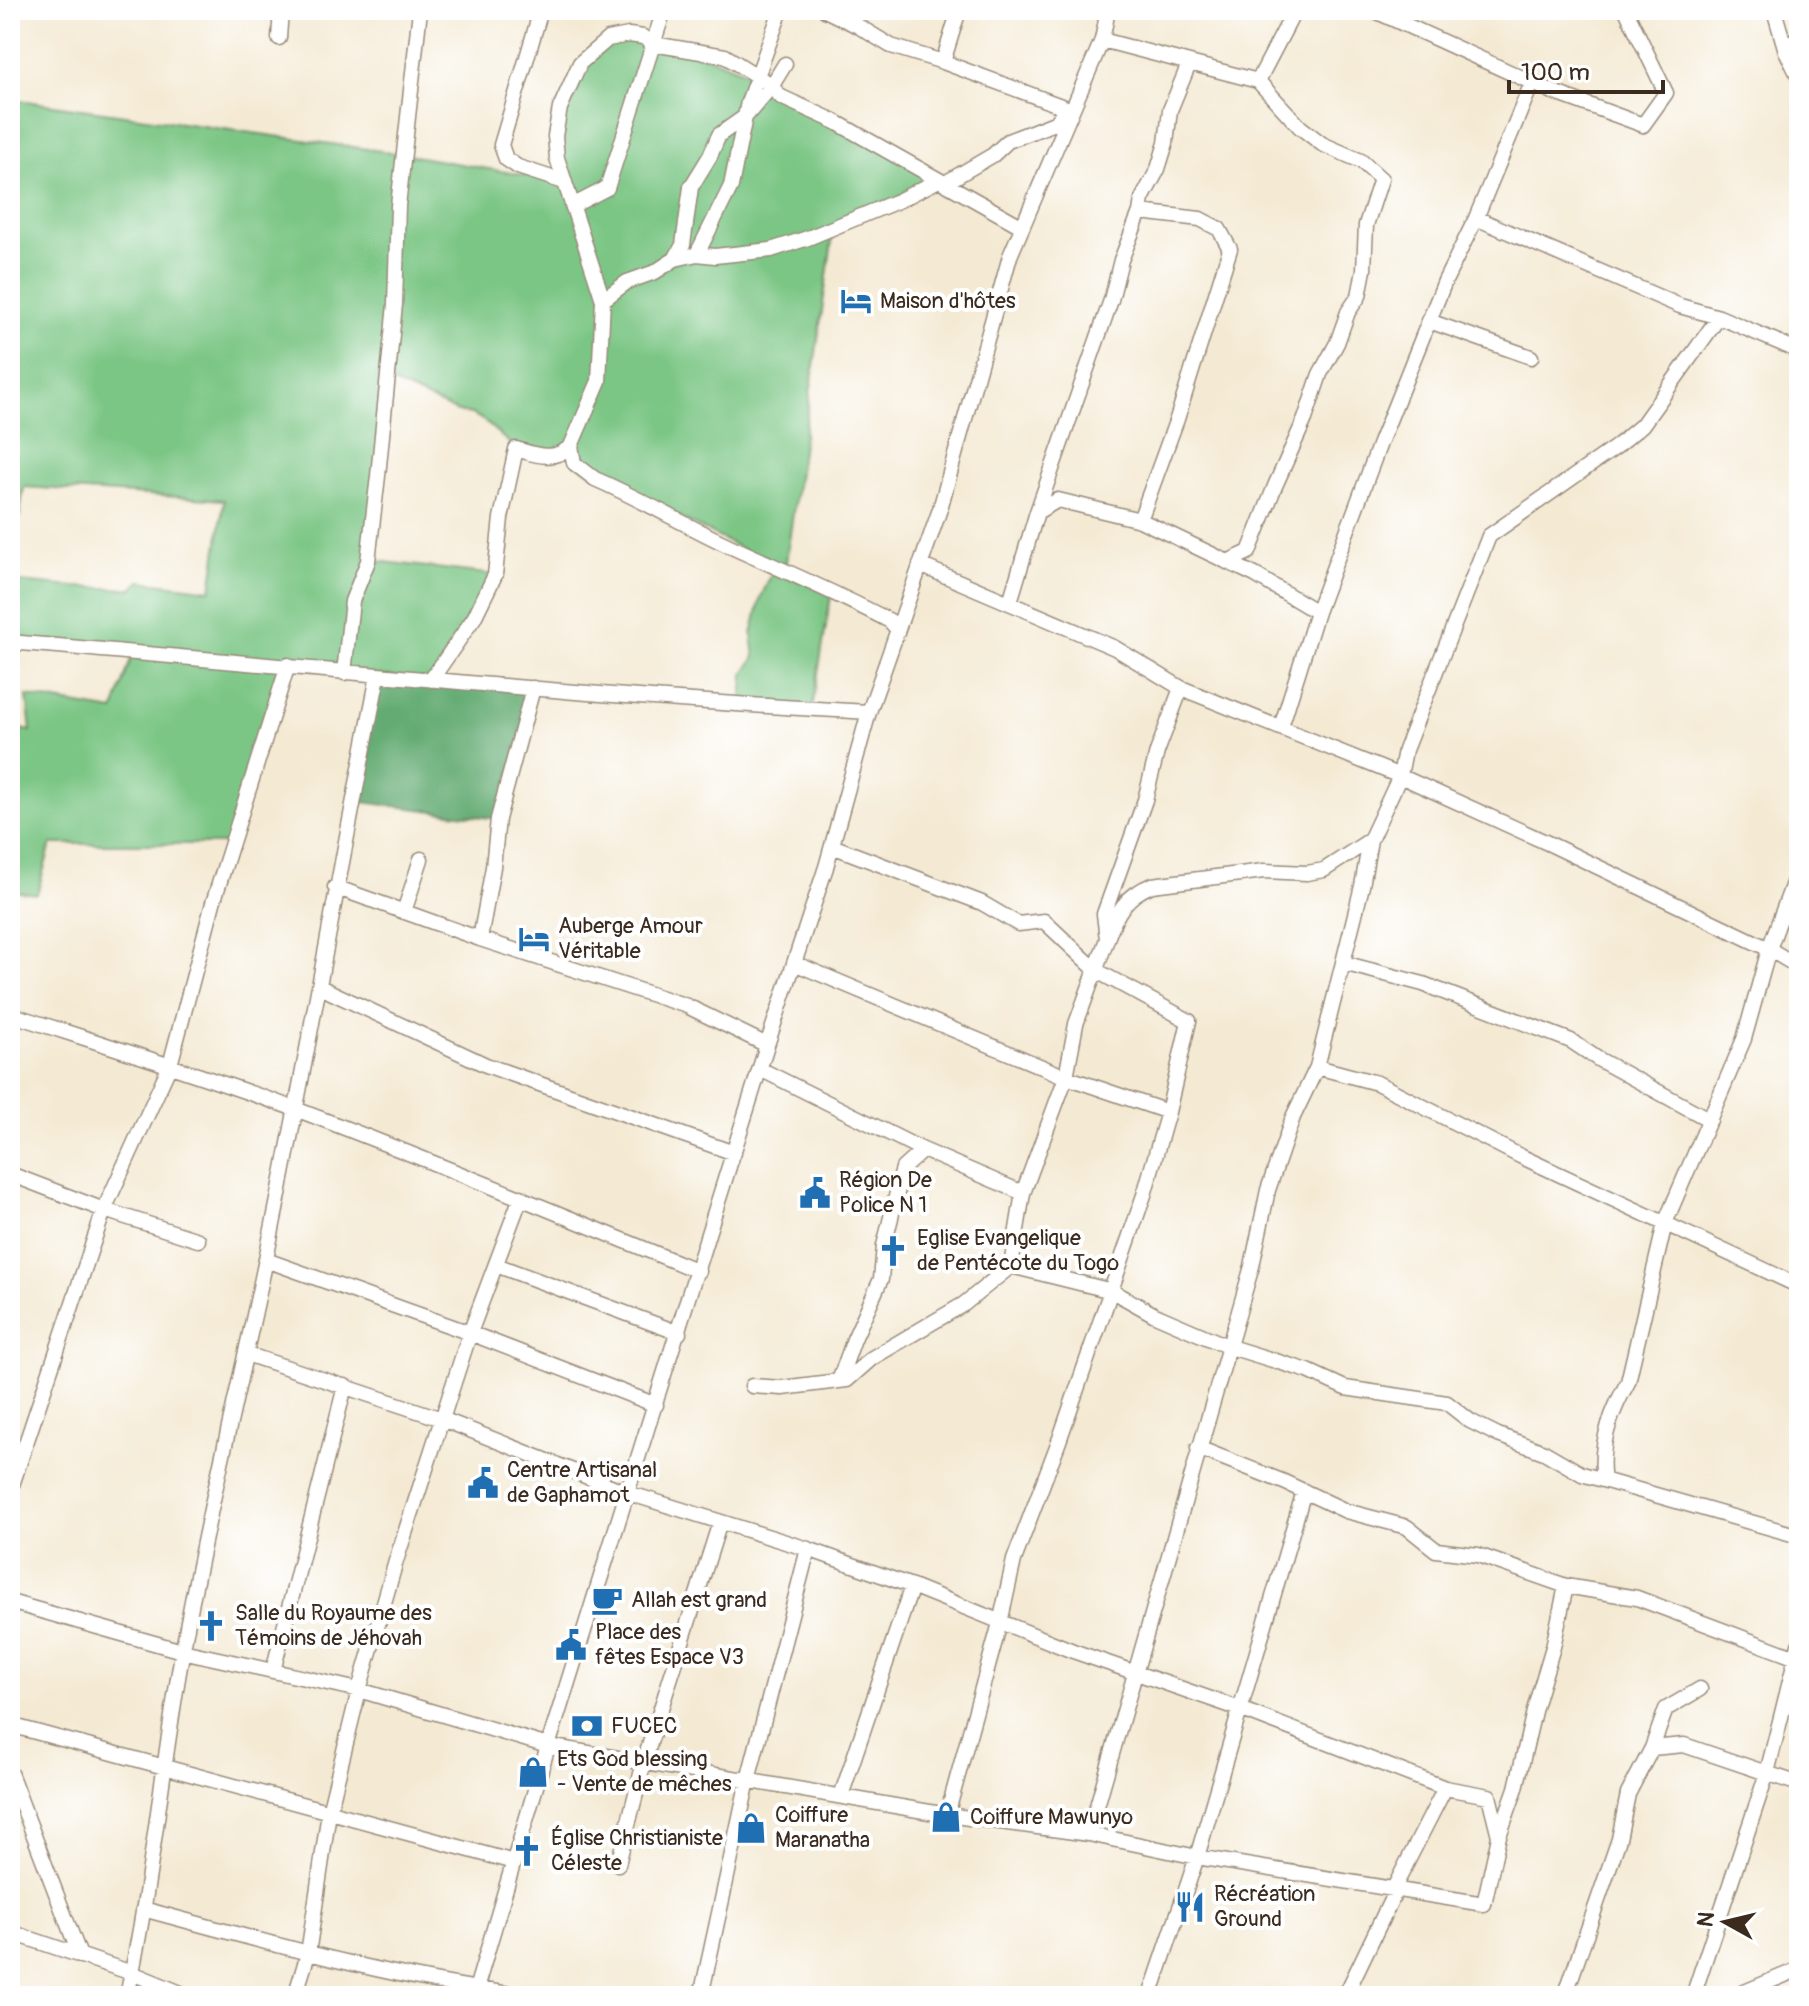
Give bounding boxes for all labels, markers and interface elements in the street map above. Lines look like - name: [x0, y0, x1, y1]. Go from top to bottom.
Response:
- scale bar: [1509, 44, 1663, 94]
- text: 100 m: [1521, 58, 1590, 87]
- hotel icon: Maison d'hôtes: [839, 284, 873, 318]
- place label: Maison d'hôtes: [880, 287, 1016, 315]
- place label: Auberge Amour Véritable: [558, 912, 703, 965]
- hotel icon: Auberge Amour Véritable: [517, 922, 551, 956]
- place label: Région De Police N 1: [839, 1166, 932, 1219]
- public building icon: Région De Police N 1: [798, 1176, 832, 1210]
- place label: Eglise Evangelique de Pentécote du Togo: [917, 1224, 1119, 1277]
- church icon: Eglise Evangelique de Pentécote du Togo: [876, 1234, 910, 1268]
- place label: Centre Artisanal de Gaphamot: [507, 1456, 657, 1509]
- public building icon: Centre Artisanal de Gaphamot: [466, 1466, 500, 1500]
- cafe icon: Allah est grand: [590, 1583, 624, 1617]
- place label: Allah est grand: [631, 1586, 767, 1614]
- place label: Salle du Royaume des Témoins de Jéhovah: [235, 1599, 432, 1652]
- church icon: Salle du Royaume des Témoins de Jéhovah: [194, 1609, 228, 1643]
- place label: Place des fêtes Espace V3: [595, 1618, 744, 1671]
- public building icon: Place des fêtes Espace V3: [554, 1628, 588, 1662]
- bank icon: FUCEC: [570, 1709, 604, 1743]
- place label: FUCEC: [611, 1712, 677, 1740]
- place label: Ets God blessing - Vente de mêches: [557, 1745, 732, 1798]
- shop icon: Ets God blessing - Vente de mêches: [516, 1755, 550, 1789]
- shop icon: Coiffure Mawunyo: [929, 1800, 963, 1834]
- place label: Coiffure Maranatha: [775, 1801, 870, 1854]
- place label: Coiffure Mawunyo: [970, 1803, 1133, 1831]
- shop icon: Coiffure Maranatha: [734, 1811, 768, 1845]
- place label: Église Christianiste Céleste: [551, 1824, 723, 1877]
- church icon: Église Christianiste Céleste: [510, 1834, 544, 1868]
- place label: Récréation Ground: [1214, 1880, 1316, 1933]
- north arrow: [1685, 1882, 1765, 1962]
- restaurant icon: Récréation Ground: [1173, 1890, 1207, 1924]
- text: N: [1691, 1910, 1721, 1929]

